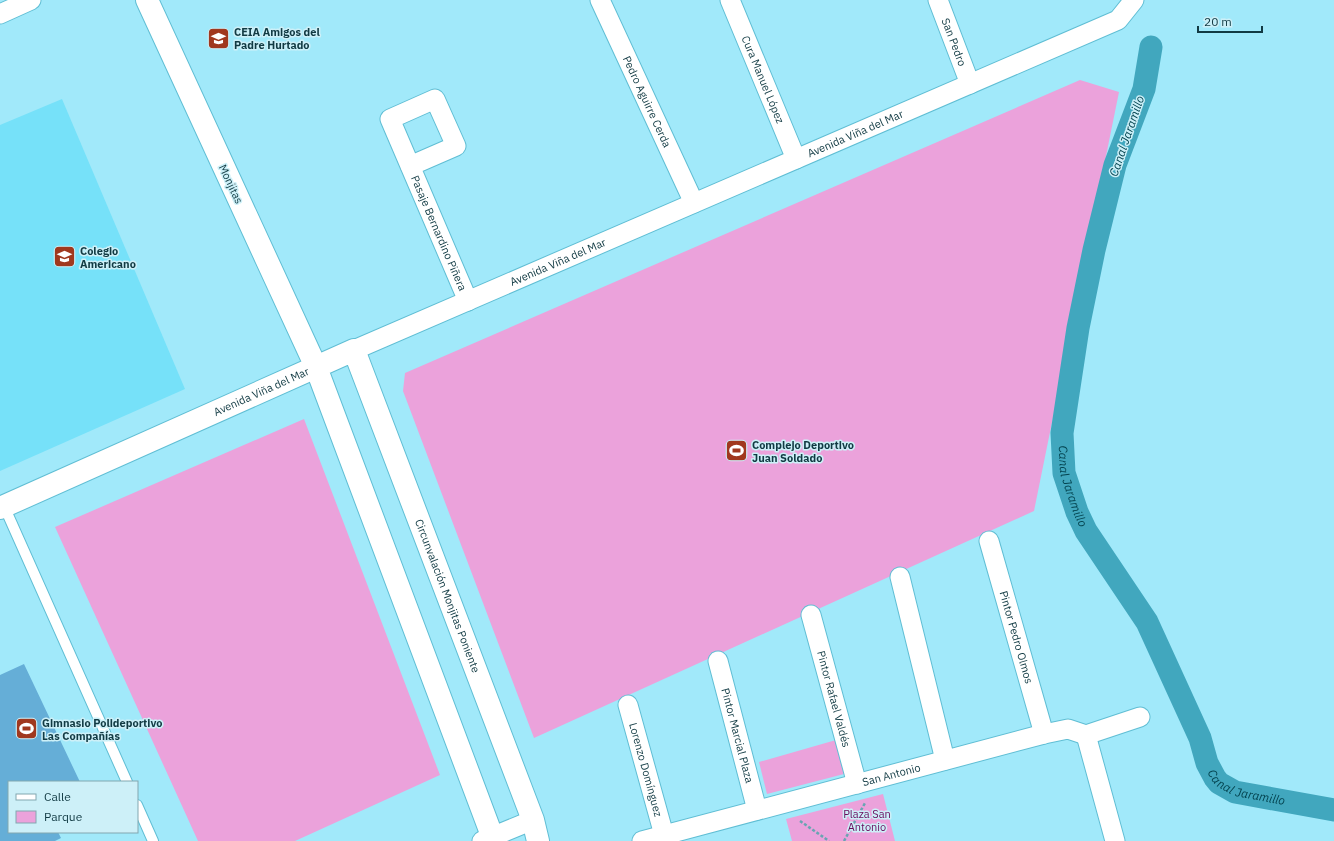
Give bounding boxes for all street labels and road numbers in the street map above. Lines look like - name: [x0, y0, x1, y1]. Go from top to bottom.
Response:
- street label: San Pedro: [939, 16, 969, 68]
- street label: Cura Manuel López: [739, 34, 787, 125]
- street label: Pedro Aguirre Cerda: [620, 54, 674, 150]
- street label: Avenida Viña del Mar: [805, 107, 905, 160]
- street label: Monjitas: [216, 162, 246, 206]
- street label: Pasaje Bernardino Piñera: [408, 173, 470, 293]
- street label: Avenida Viña del Mar: [508, 235, 608, 289]
- street label: Avenida Viña del Mar: [211, 364, 311, 419]
- street label: Circunvalación Monjitas Poniente: [412, 517, 483, 675]
- street label: Pintor Pedro Olmos: [997, 589, 1036, 685]
- street label: Pintor Rafael Valdés: [814, 649, 854, 749]
- street label: Pintor Marcial Plaza: [718, 687, 757, 785]
- street label: Lorenzo Domínguez: [626, 721, 666, 818]
- street label: San Antonio: [861, 760, 922, 789]

